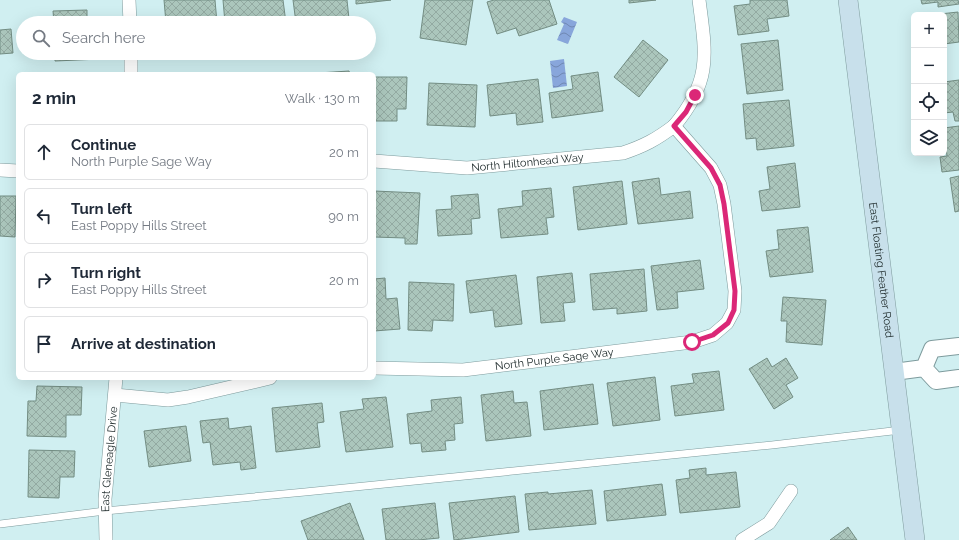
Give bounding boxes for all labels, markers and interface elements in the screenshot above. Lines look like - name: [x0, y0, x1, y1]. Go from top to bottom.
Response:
- map controls: [911, 12, 947, 156]
- button: +: [911, 12, 947, 48]
- search box: [16, 16, 376, 60]
- icon: search: [30, 27, 52, 49]
- text: Search here: [62, 29, 145, 47]
- button: −: [911, 48, 947, 84]
- button: locate: [911, 84, 947, 120]
- route end: [686, 86, 704, 104]
- text: 2 min: [32, 88, 76, 108]
- text: Walk · 130 m: [285, 91, 360, 106]
- button: layers: [911, 120, 947, 156]
- text: Continue: [71, 136, 136, 154]
- icon: ahead: [33, 141, 55, 163]
- text: 20 m: [329, 145, 359, 160]
- street label: North Hiltonhead Way: [471, 151, 584, 175]
- text: North Purple Sage Way: [71, 154, 212, 169]
- text: Turn left: [71, 200, 132, 218]
- street label: East Floating Feather Road: [866, 201, 896, 339]
- icon: left: [33, 205, 55, 227]
- text: 90 m: [328, 209, 359, 224]
- text: East Poppy Hills Street: [71, 218, 207, 233]
- text: Turn right: [71, 264, 141, 282]
- icon: right: [33, 269, 55, 291]
- text: 20 m: [329, 273, 359, 288]
- text: East Poppy Hills Street: [71, 282, 207, 297]
- icon: arrive: [33, 333, 55, 355]
- route start: [683, 333, 701, 351]
- text: Arrive at destination: [71, 335, 216, 353]
- street label: North Purple Sage Way: [494, 346, 614, 373]
- street label: East Gleneagle Drive: [99, 405, 120, 512]

